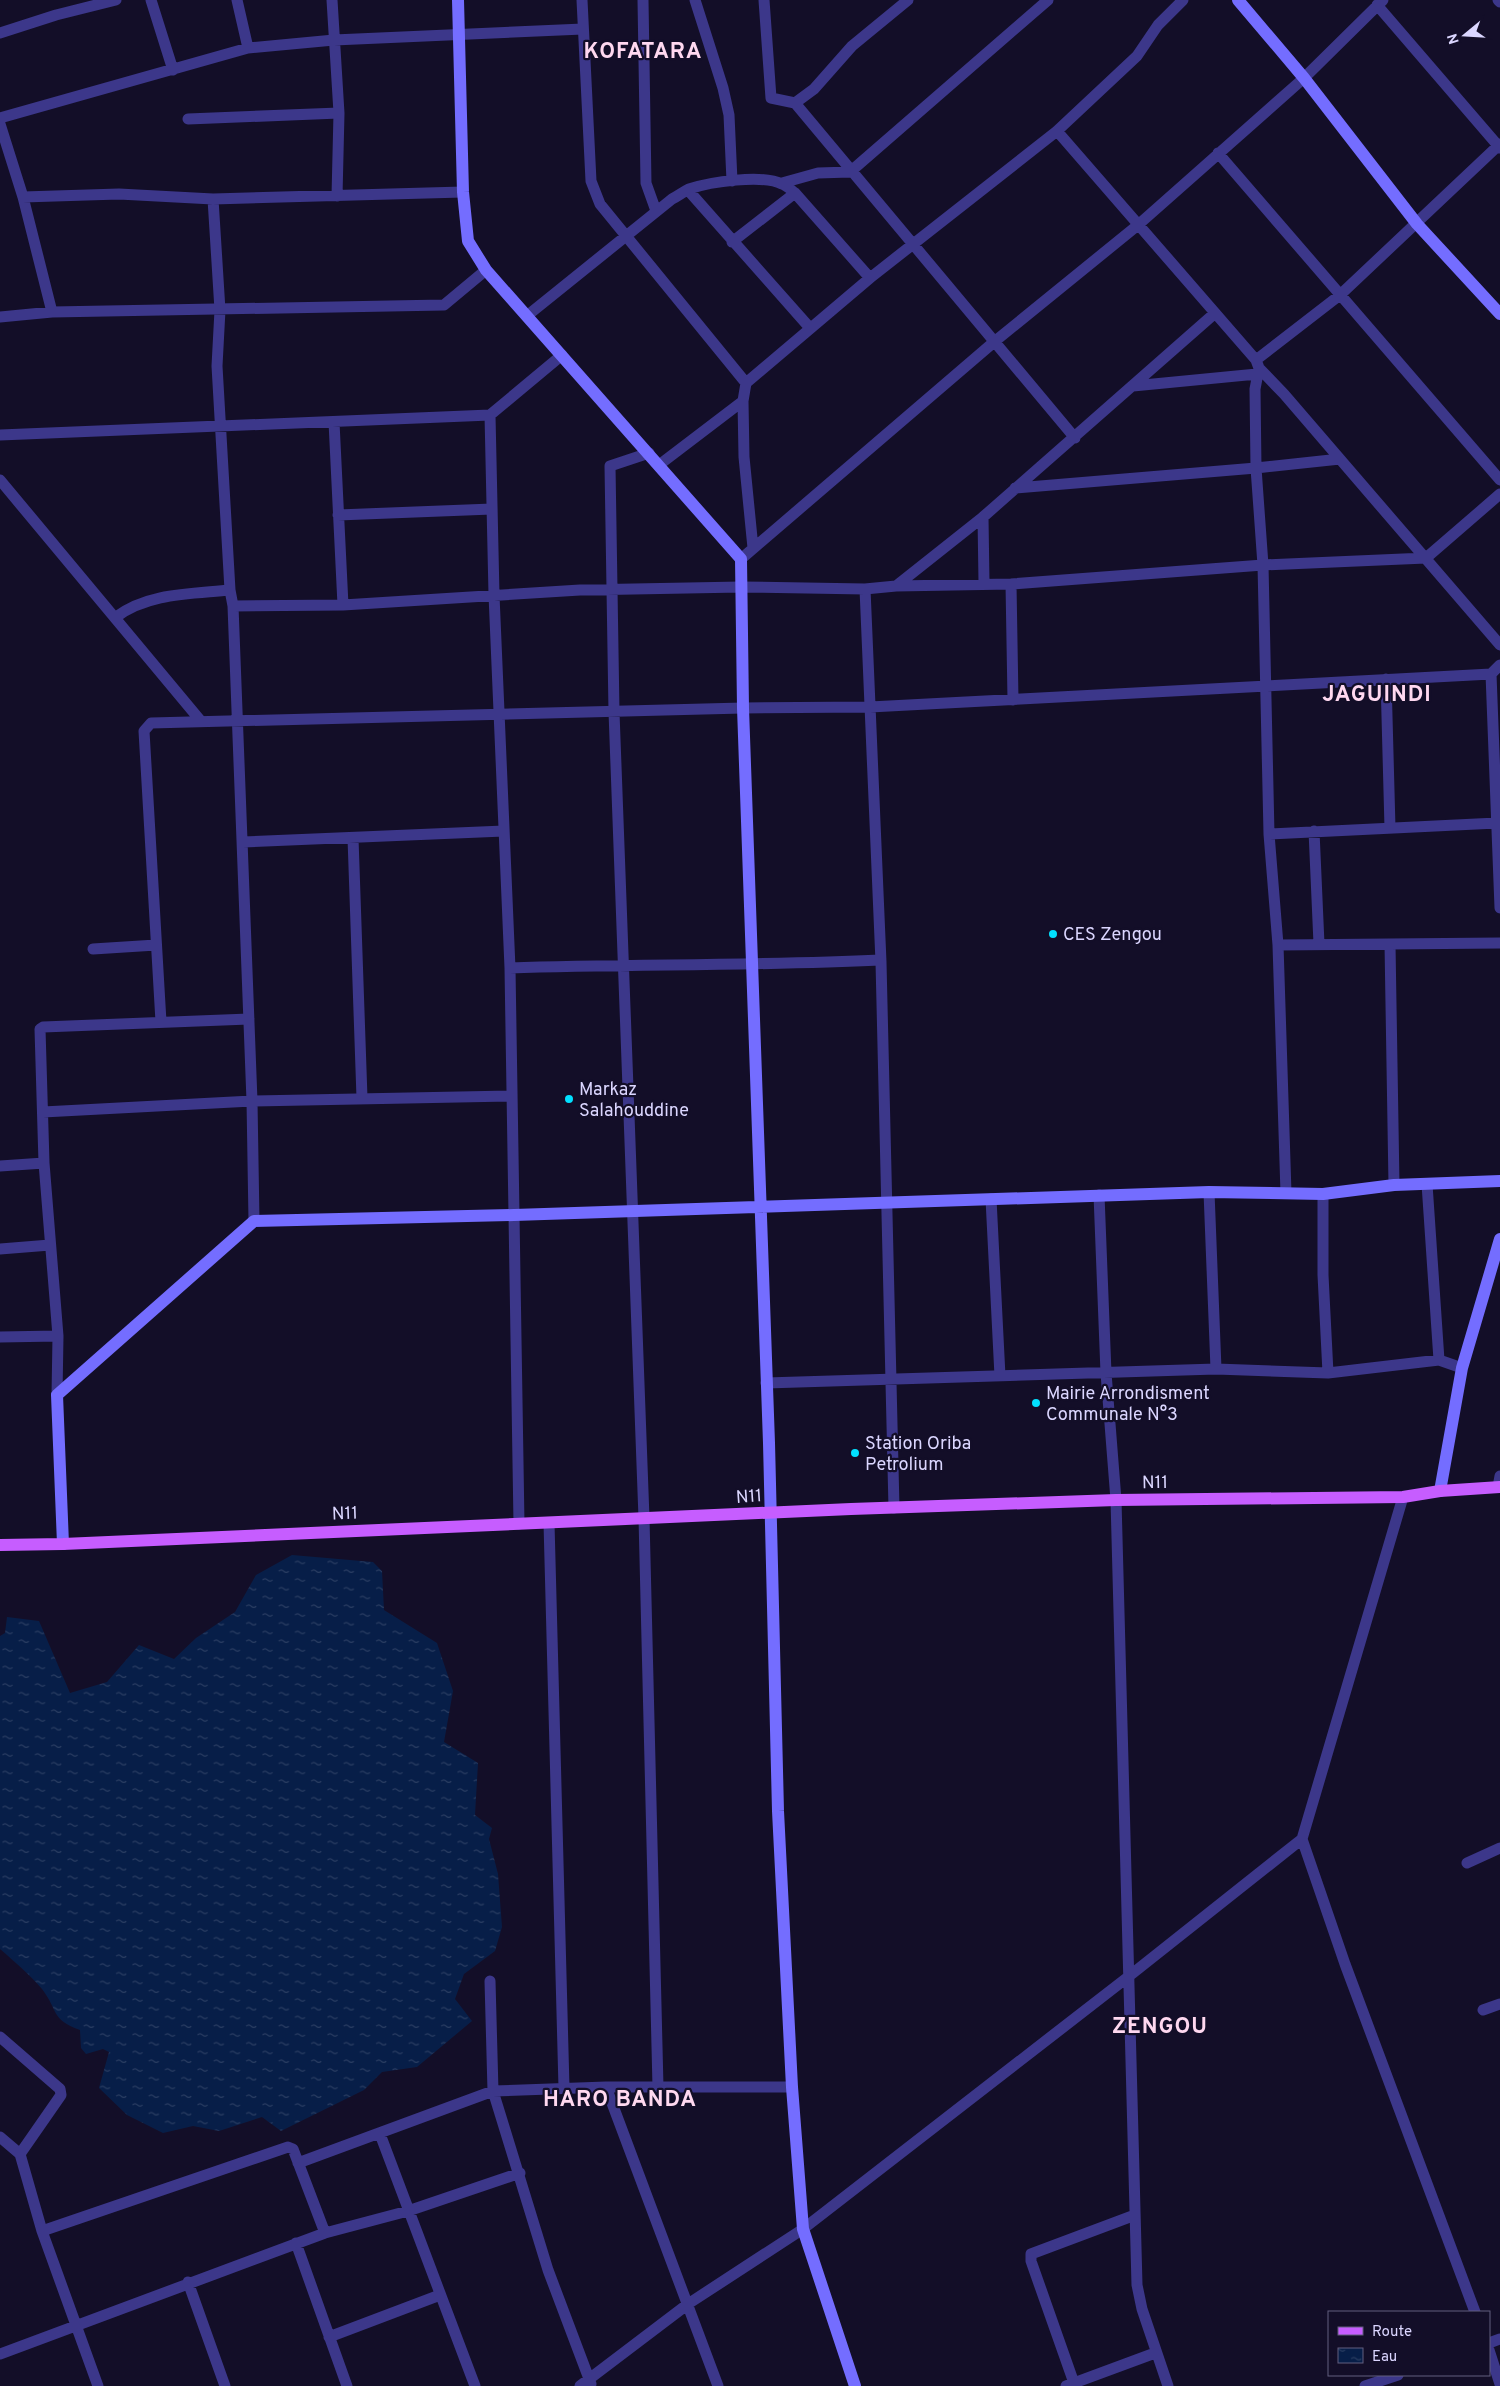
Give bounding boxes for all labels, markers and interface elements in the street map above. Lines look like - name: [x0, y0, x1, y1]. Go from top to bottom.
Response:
- north arrow: [1440, 10, 1490, 60]
- text: N: [1444, 31, 1464, 46]
- district label: KOFATARA: [584, 39, 702, 66]
- district label: JAGUINDI: [1322, 682, 1432, 709]
- place label: CES Zengou: [1063, 924, 1162, 947]
- marker: CES Zengou: [1047, 928, 1059, 940]
- place label: Markaz Salahouddine: [579, 1079, 689, 1123]
- marker: Markaz Salahouddine: [563, 1093, 575, 1105]
- place label: Mairie Arrondisment Communale N°3: [1046, 1383, 1210, 1427]
- marker: Mairie Arrondisment Communale N°3: [1030, 1397, 1042, 1409]
- place label: Station Oriba Petrolium: [865, 1433, 971, 1477]
- marker: Station Oriba Petrolium: [849, 1447, 861, 1459]
- street label: N11: [1142, 1472, 1168, 1495]
- street label: N11: [735, 1485, 763, 1510]
- street label: N11: [332, 1503, 359, 1526]
- district label: ZENGOU: [1112, 2014, 1208, 2041]
- district label: HARO BANDA: [543, 2087, 697, 2114]
- legend: [1328, 2311, 1490, 2376]
- text: Route: [1372, 2323, 1412, 2342]
- text: Eau: [1372, 2348, 1397, 2367]

